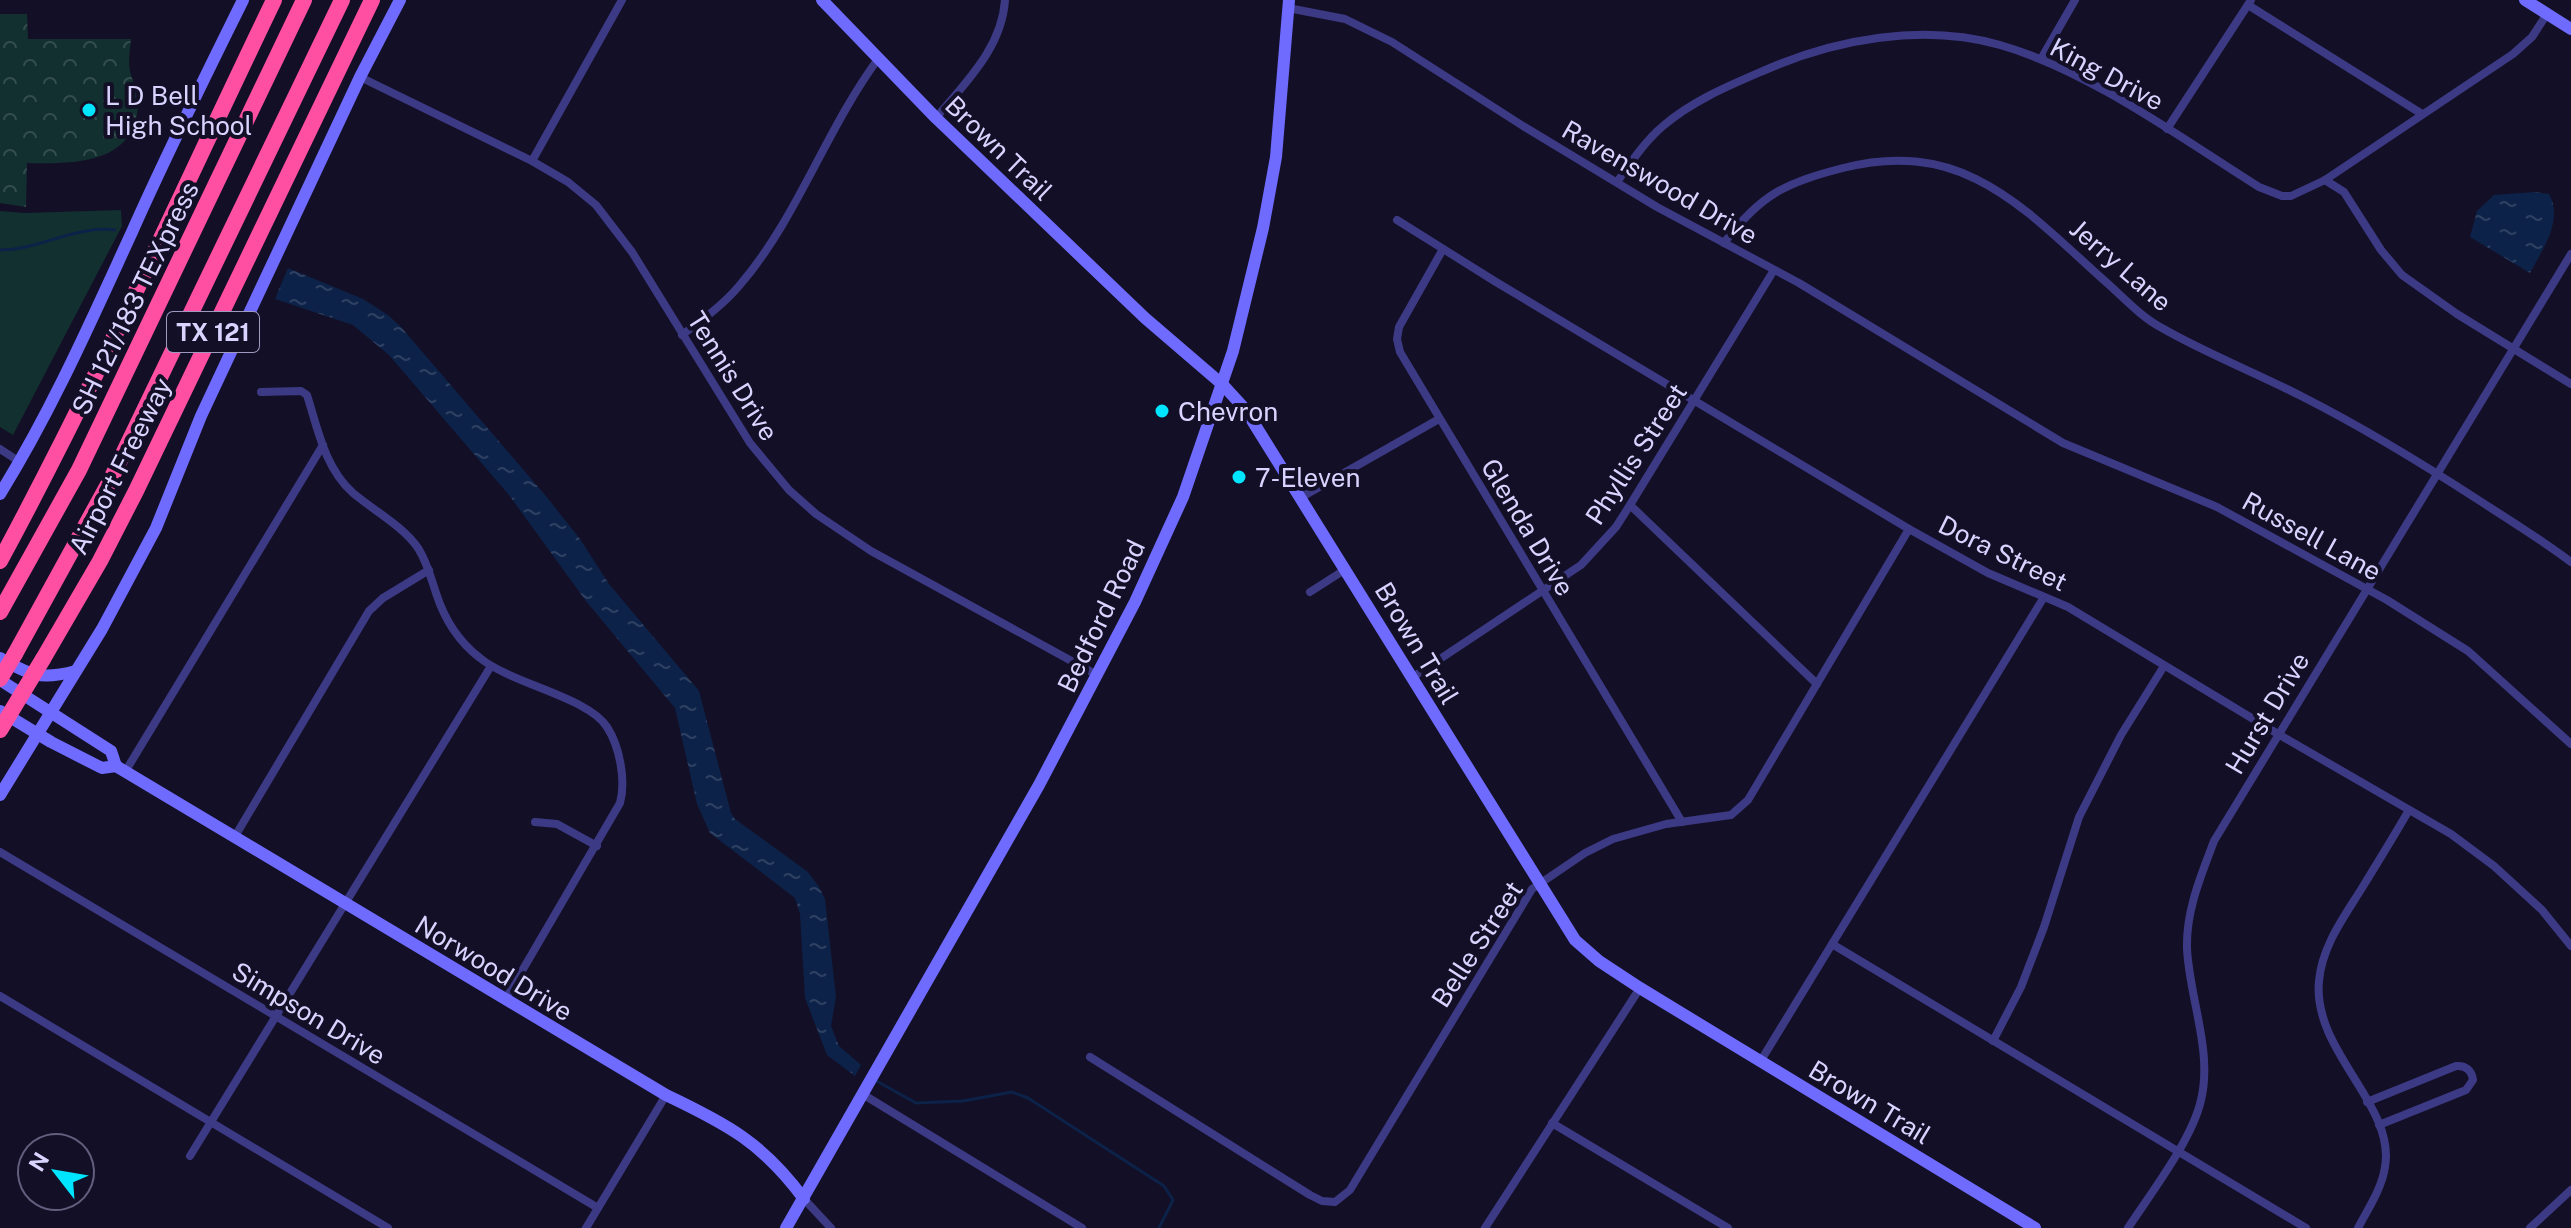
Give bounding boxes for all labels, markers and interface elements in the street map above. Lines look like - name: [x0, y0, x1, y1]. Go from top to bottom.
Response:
- street label: King Drive: [2045, 31, 2169, 117]
- place label: L D Bell High School: [105, 80, 252, 141]
- street label: Brown Trail: [939, 89, 1059, 207]
- marker: L D Bell High School: [80, 101, 98, 119]
- street label: Ravenswood Drive: [1557, 113, 1763, 251]
- street label: SH 121/183 TEXpress: [65, 176, 205, 420]
- street label: Jerry Lane: [2064, 213, 2178, 317]
- street label: Tennis Drive: [681, 306, 785, 446]
- road number: TX 121: [167, 312, 259, 352]
- street label: Airport Freeway: [62, 372, 178, 560]
- street label: Phyllis Street: [1579, 378, 1693, 530]
- place label: Chevron: [1178, 396, 1278, 427]
- marker: Chevron: [1153, 402, 1171, 420]
- street label: Glenda Drive: [1475, 453, 1581, 601]
- place label: 7-Eleven: [1255, 462, 1361, 493]
- marker: 7-Eleven: [1230, 468, 1248, 486]
- street label: Russell Lane: [2237, 485, 2387, 587]
- street label: Dora Street: [1934, 509, 2072, 597]
- street label: Bedford Road: [1051, 535, 1151, 697]
- street label: Brown Trail: [1369, 576, 1465, 710]
- street label: Hurst Drive: [2218, 646, 2316, 780]
- street label: Belle Street: [1425, 875, 1529, 1013]
- street label: Norwood Drive: [410, 909, 578, 1027]
- street label: Simpson Drive: [227, 955, 391, 1071]
- street label: Brown Trail: [1803, 1054, 1937, 1150]
- north arrow: [16, 1132, 96, 1212]
- text: N: [23, 1148, 54, 1176]

